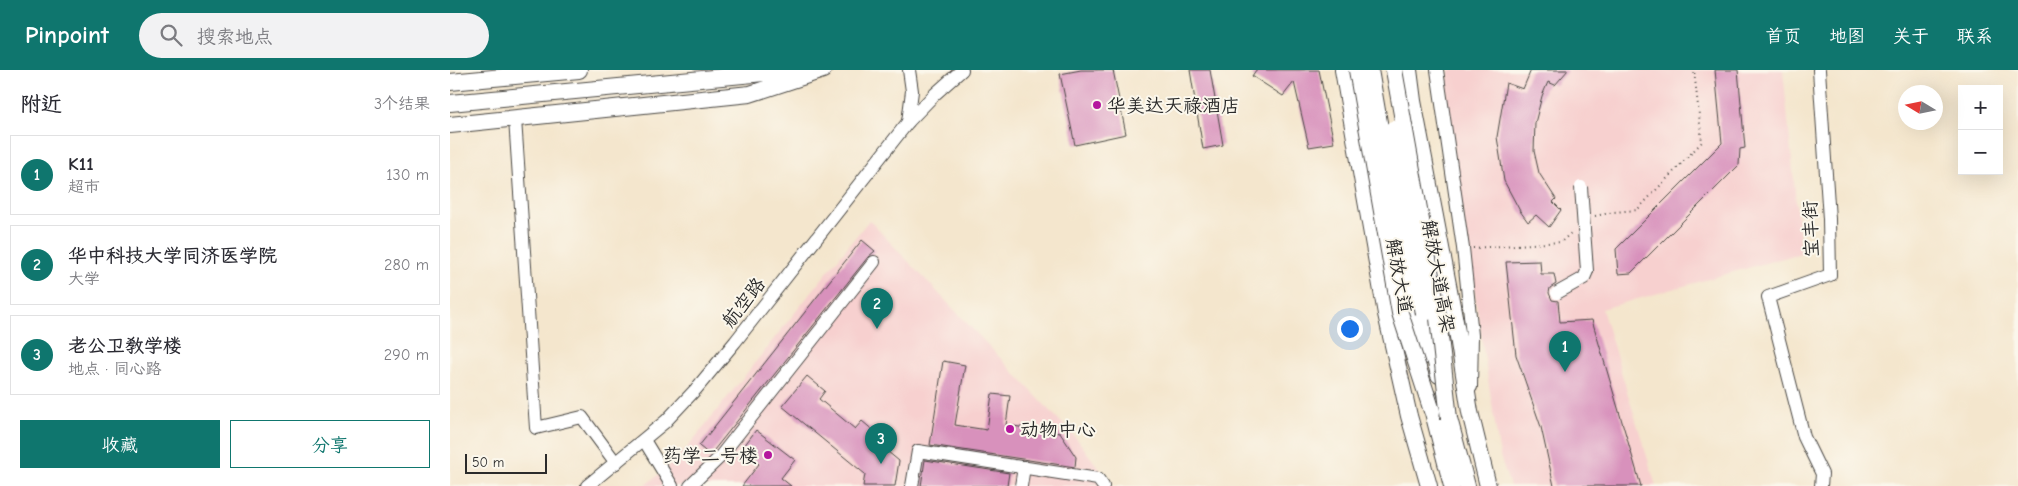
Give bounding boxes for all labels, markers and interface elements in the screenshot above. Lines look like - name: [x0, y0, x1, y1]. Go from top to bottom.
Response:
- search box: [139, 13, 489, 58]
- text: Pinpoint: [25, 21, 109, 49]
- icon: search: [157, 21, 185, 49]
- text: 搜索地点: [197, 26, 273, 48]
- text: 首页: [1765, 26, 1801, 47]
- text: 地图: [1829, 26, 1865, 47]
- text: 关于: [1893, 26, 1929, 47]
- text: 联系: [1957, 26, 1993, 47]
- north arrow: [1898, 85, 1943, 130]
- map controls: [1958, 85, 2003, 175]
- button: +: [1958, 85, 2003, 130]
- text: 附近: [20, 92, 62, 116]
- text: 3个结果: [374, 95, 430, 113]
- place label: 华美达天禄酒店: [1107, 95, 1240, 117]
- marker: 华美达天禄酒店: [1091, 99, 1103, 111]
- button: −: [1958, 130, 2003, 175]
- text: K11: [68, 153, 94, 175]
- text: 1: [34, 166, 40, 184]
- text: 130 m: [386, 166, 429, 184]
- text: 超市: [68, 178, 100, 196]
- street label: 宝丰街: [1799, 200, 1823, 258]
- street label: 解放大道高架: [1417, 218, 1459, 334]
- street label: 解放大道: [1382, 237, 1416, 316]
- text: 华中科技大学同济医学院: [68, 245, 277, 267]
- text: 2: [33, 256, 41, 274]
- text: 280 m: [384, 256, 429, 274]
- text: 大学: [68, 270, 100, 288]
- street label: 航空路: [718, 273, 770, 332]
- pin: 2: [861, 288, 893, 329]
- your location: [1337, 316, 1363, 342]
- pin: 1: [1549, 331, 1581, 372]
- text: 老公卫教学楼: [68, 335, 182, 357]
- text: 3: [33, 346, 41, 364]
- text: 290 m: [384, 346, 429, 364]
- text: 地点 · 同心路: [68, 360, 162, 378]
- place label: 动物中心: [1020, 419, 1096, 441]
- button: 收藏: [20, 420, 220, 468]
- button: 分享: [230, 420, 430, 468]
- pin: 3: [865, 423, 897, 464]
- marker: 动物中心: [1004, 423, 1016, 435]
- place label: 药学二号楼: [663, 445, 758, 467]
- marker: 药学二号楼: [762, 449, 774, 461]
- scale bar: [465, 451, 548, 474]
- text: 50 m: [472, 454, 504, 471]

